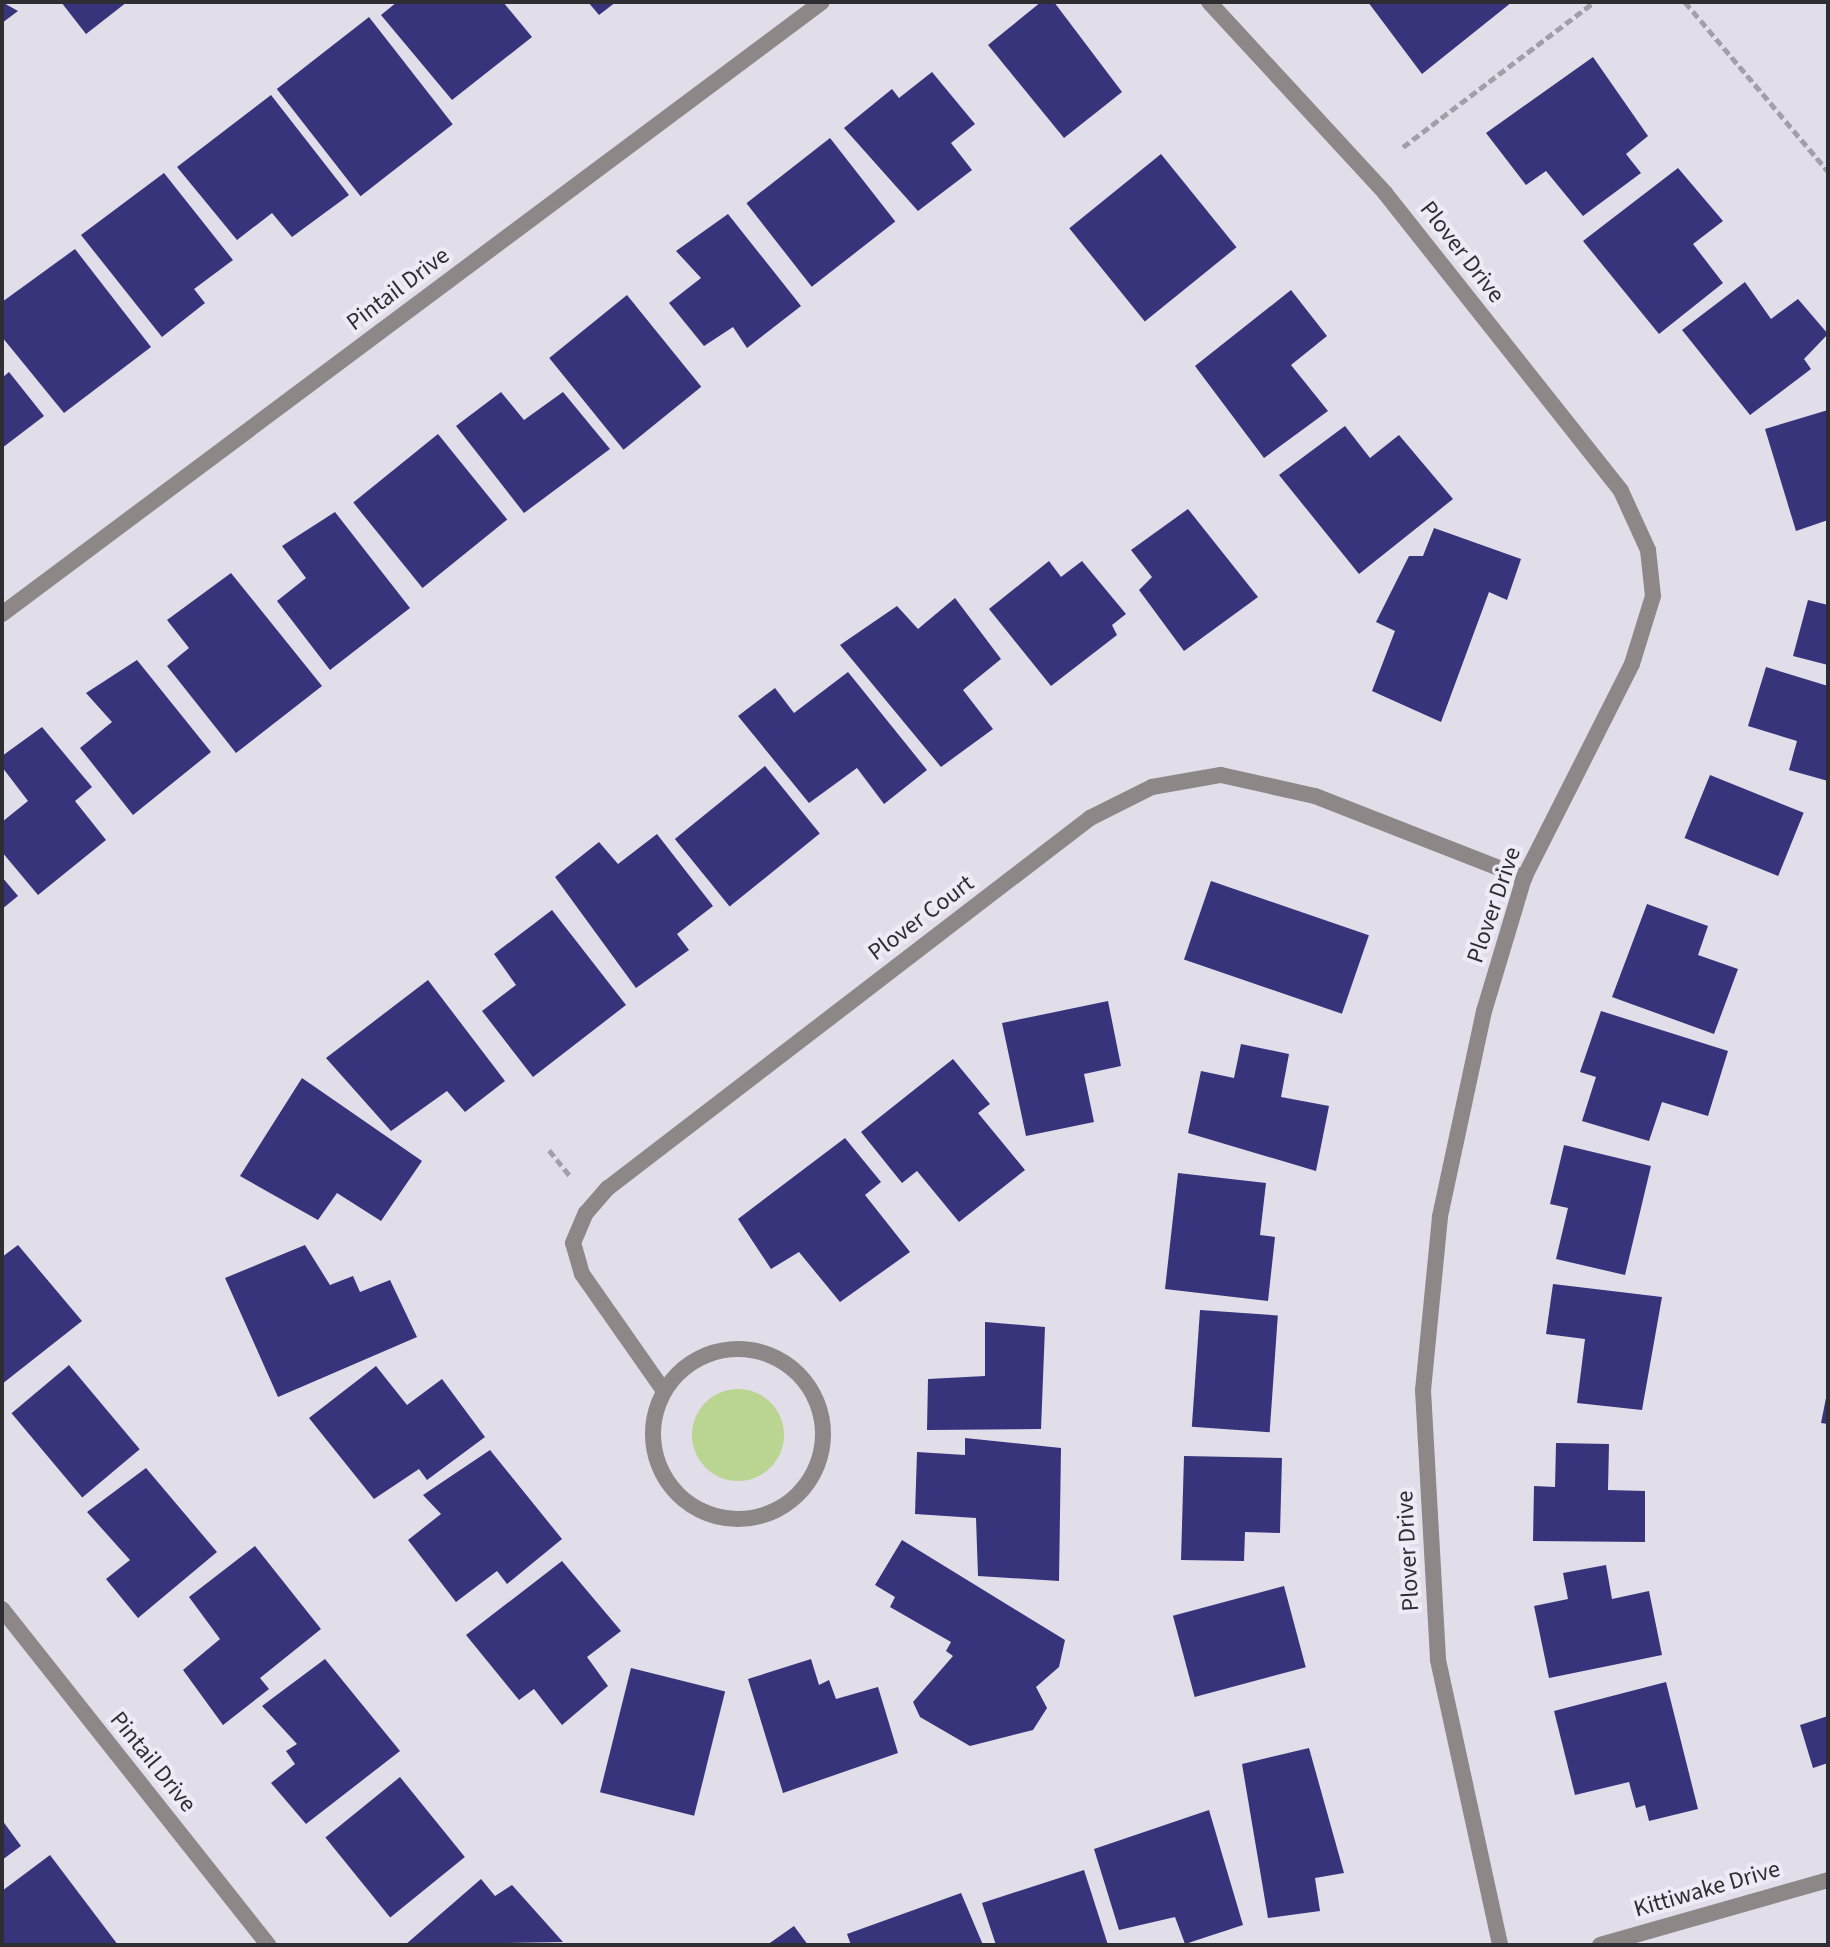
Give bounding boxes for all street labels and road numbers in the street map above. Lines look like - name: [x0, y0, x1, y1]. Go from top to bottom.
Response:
- street label: Plover Drive: [1413, 196, 1511, 308]
- street label: Pintail Drive: [341, 241, 455, 337]
- street label: Plover Drive: [1461, 843, 1527, 967]
- street label: Plover Court: [862, 869, 980, 967]
- street label: Plover Drive: [1390, 1490, 1426, 1612]
- street label: Pintail Drive: [104, 1706, 202, 1818]
- street label: Kittiwake Drive: [1631, 1854, 1783, 1924]

